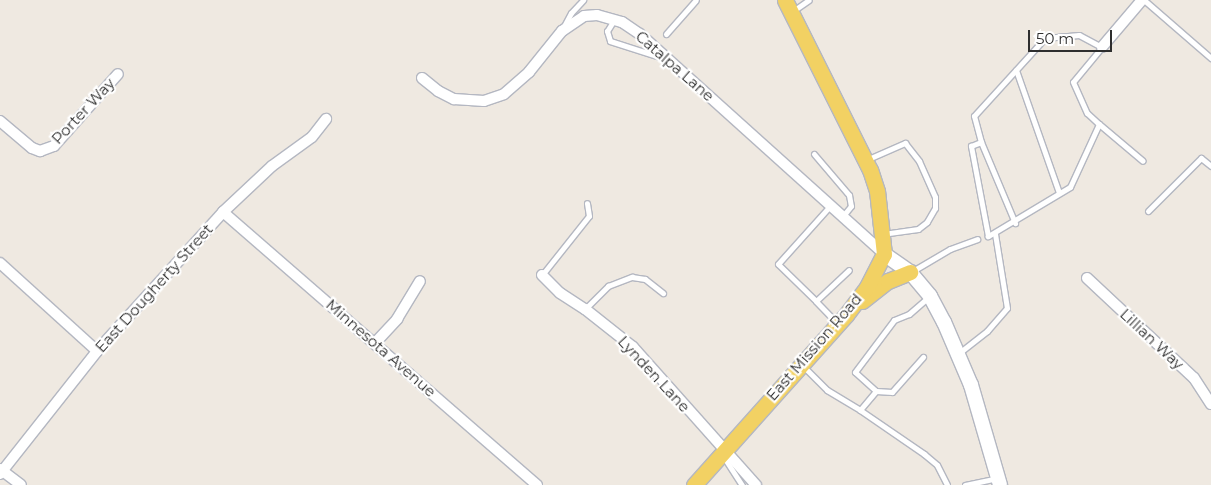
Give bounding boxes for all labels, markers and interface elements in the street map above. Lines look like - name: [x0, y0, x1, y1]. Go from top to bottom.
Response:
- scale bar: [1031, 20, 1115, 52]
- street label: Catalpa Lane: [632, 27, 718, 105]
- text: 50 m: [1036, 29, 1074, 48]
- street label: Porter Way: [48, 74, 118, 148]
- street label: East Dougherty Street: [92, 220, 216, 356]
- street label: East Mission Road: [763, 290, 865, 404]
- street label: Minnesota Avenue: [322, 295, 440, 401]
- street label: Lillian Way: [1116, 305, 1188, 373]
- street label: Lynden Lane: [614, 332, 694, 416]

